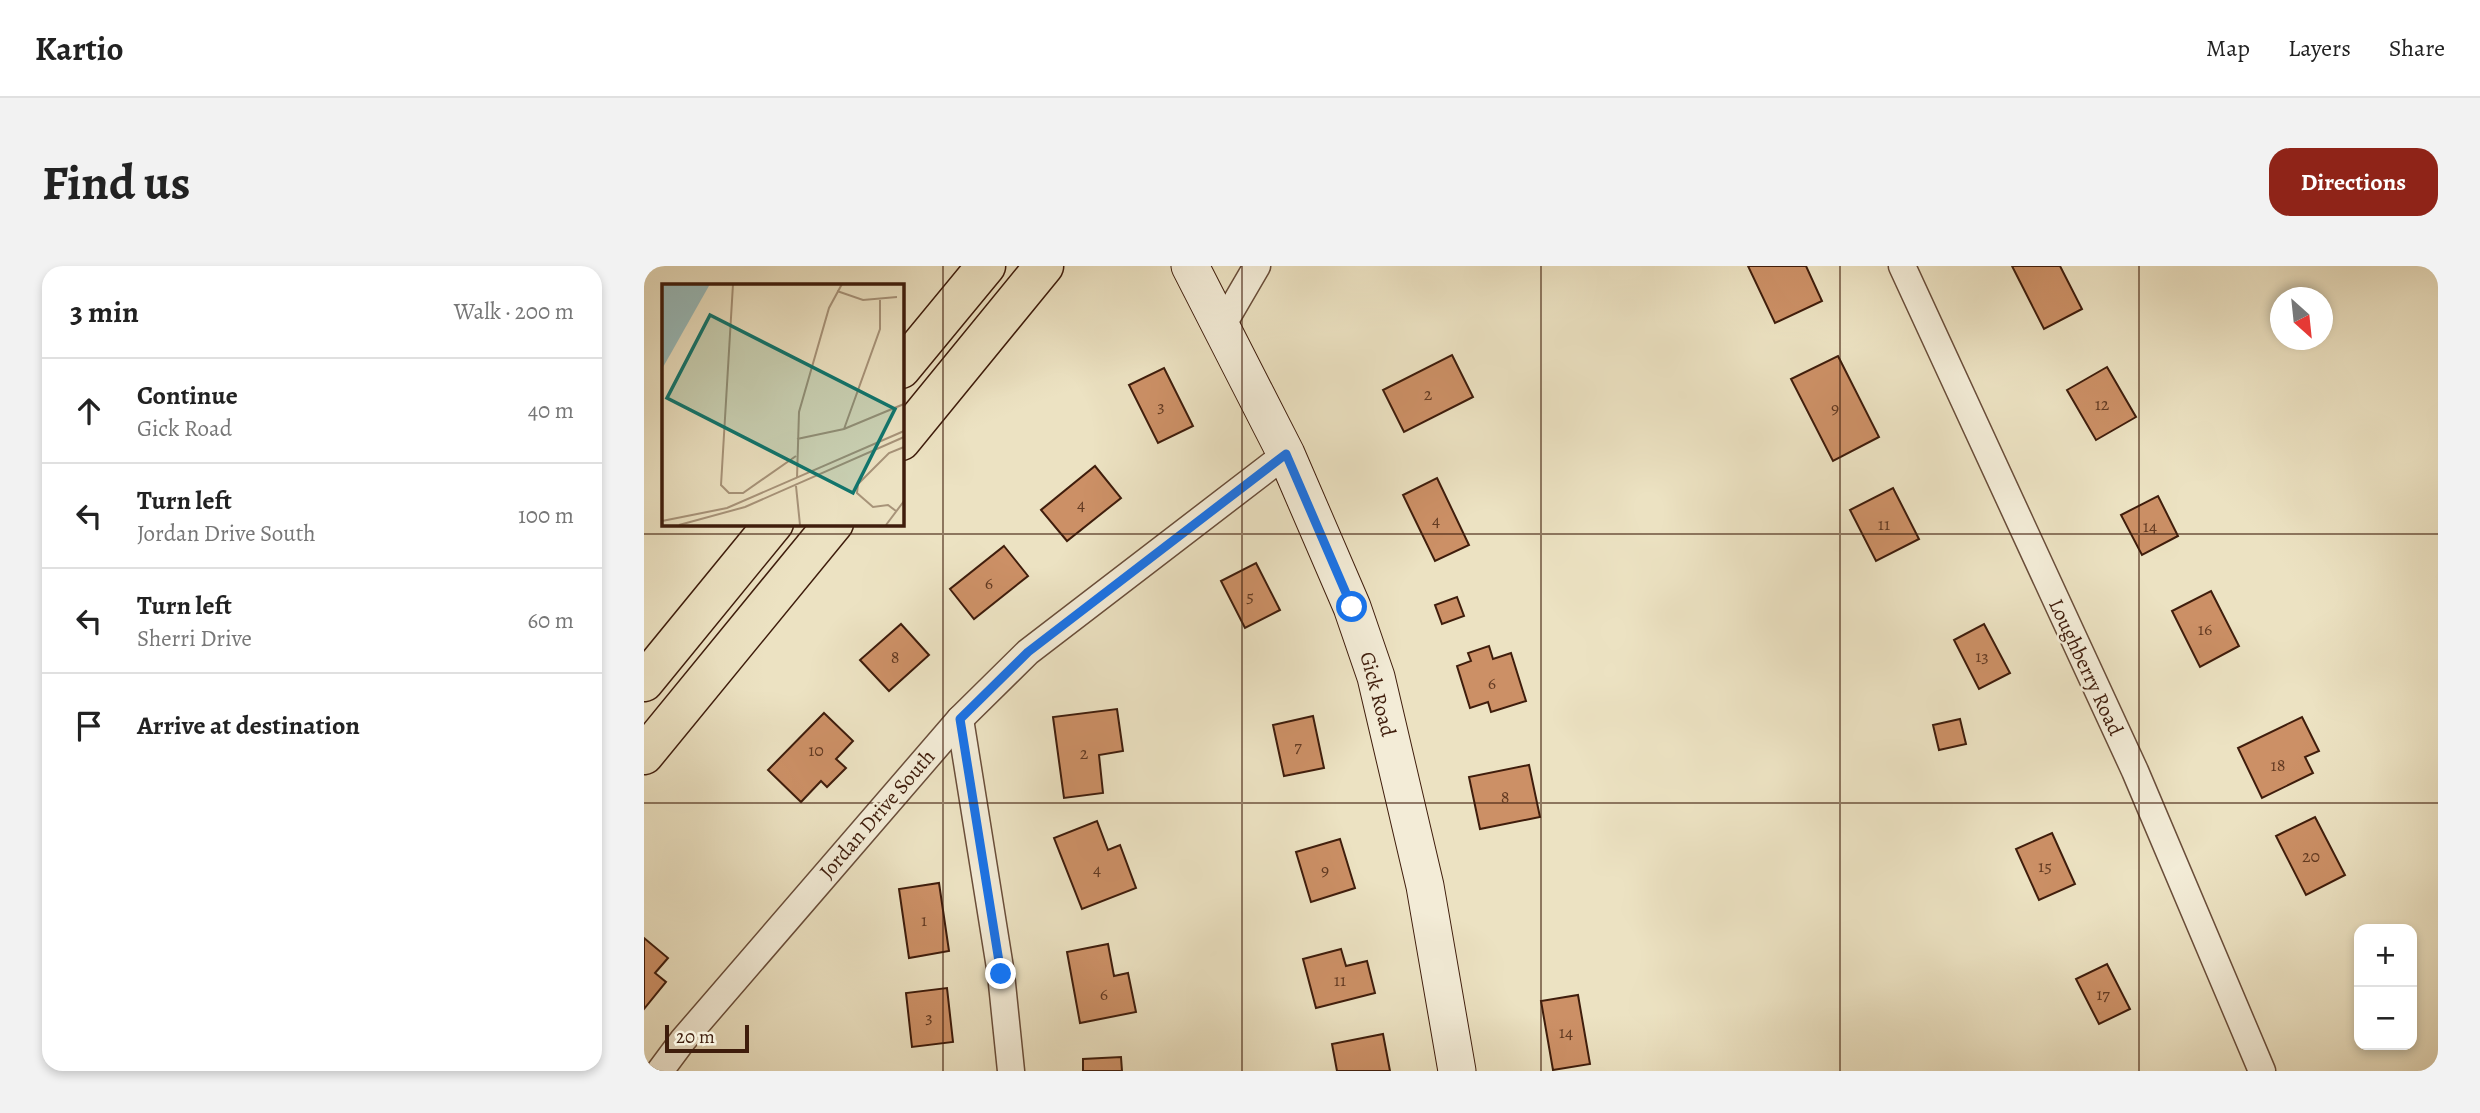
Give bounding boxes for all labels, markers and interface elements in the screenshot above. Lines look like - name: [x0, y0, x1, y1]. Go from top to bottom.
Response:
- text: Kartio: [35, 26, 123, 71]
- text: Map: [2206, 32, 2250, 64]
- text: Layers: [2288, 32, 2351, 64]
- text: Share: [2389, 32, 2445, 64]
- button: Directions: [2269, 148, 2438, 216]
- text: Find us: [42, 149, 190, 216]
- inset map: [662, 284, 903, 525]
- north arrow: [2270, 287, 2333, 350]
- text: 3 min: [70, 292, 139, 332]
- text: Walk · 200 m: [454, 296, 574, 327]
- text: Continue: [137, 378, 238, 413]
- house number: 2: [1424, 382, 1433, 406]
- icon: ahead: [70, 392, 108, 430]
- house number: 12: [2095, 392, 2110, 416]
- house number: 3: [1157, 394, 1165, 418]
- text: 40 m: [528, 395, 574, 426]
- house number: 9: [1831, 396, 1839, 420]
- text: Gick Road: [137, 413, 232, 444]
- text: Turn left: [137, 483, 232, 518]
- house number: 4: [1077, 492, 1085, 516]
- icon: left: [70, 497, 108, 535]
- text: 100 m: [518, 500, 574, 531]
- house number: 4: [1432, 508, 1440, 532]
- house number: 11: [1878, 512, 1890, 536]
- house number: 14: [2143, 514, 2157, 538]
- text: Jordan Drive South: [137, 518, 316, 549]
- house number: 6: [985, 571, 993, 595]
- house number: 5: [1246, 584, 1254, 608]
- text: Turn left: [137, 588, 232, 623]
- route start: [1336, 591, 1367, 622]
- street label: Loughberry Road: [2042, 594, 2130, 741]
- icon: left: [70, 602, 108, 640]
- text: 60 m: [527, 605, 574, 636]
- house number: 16: [2198, 617, 2212, 641]
- text: Sherri Drive: [137, 623, 252, 654]
- house number: 13: [1975, 644, 1989, 668]
- house number: 8: [891, 645, 899, 669]
- street label: Gick Road: [1353, 648, 1403, 740]
- house number: 6: [1488, 671, 1496, 695]
- icon: arrive: [70, 707, 108, 745]
- text: Arrive at destination: [137, 708, 360, 743]
- house number: 7: [1294, 734, 1302, 758]
- house number: 10: [808, 738, 824, 762]
- house number: 2: [1080, 741, 1089, 765]
- street label: Jordan Drive South: [813, 743, 941, 885]
- house number: 18: [2271, 753, 2285, 777]
- house number: 8: [1501, 785, 1509, 809]
- house number: 20: [2302, 844, 2320, 868]
- house number: 15: [2038, 854, 2052, 878]
- house number: 4: [1093, 857, 1101, 881]
- house number: 9: [1321, 858, 1329, 882]
- house number: 1: [921, 908, 927, 932]
- map controls: [2354, 924, 2417, 1050]
- button: +: [2354, 924, 2417, 987]
- route end: [985, 958, 1016, 989]
- house number: 11: [1334, 968, 1346, 992]
- house number: 6: [1100, 982, 1108, 1006]
- house number: 17: [2096, 982, 2110, 1006]
- button: −: [2354, 987, 2417, 1050]
- house number: 3: [925, 1005, 933, 1029]
- house number: 14: [1559, 1020, 1573, 1044]
- scale bar: [665, 1022, 749, 1054]
- text: 20 m: [676, 1024, 715, 1050]

